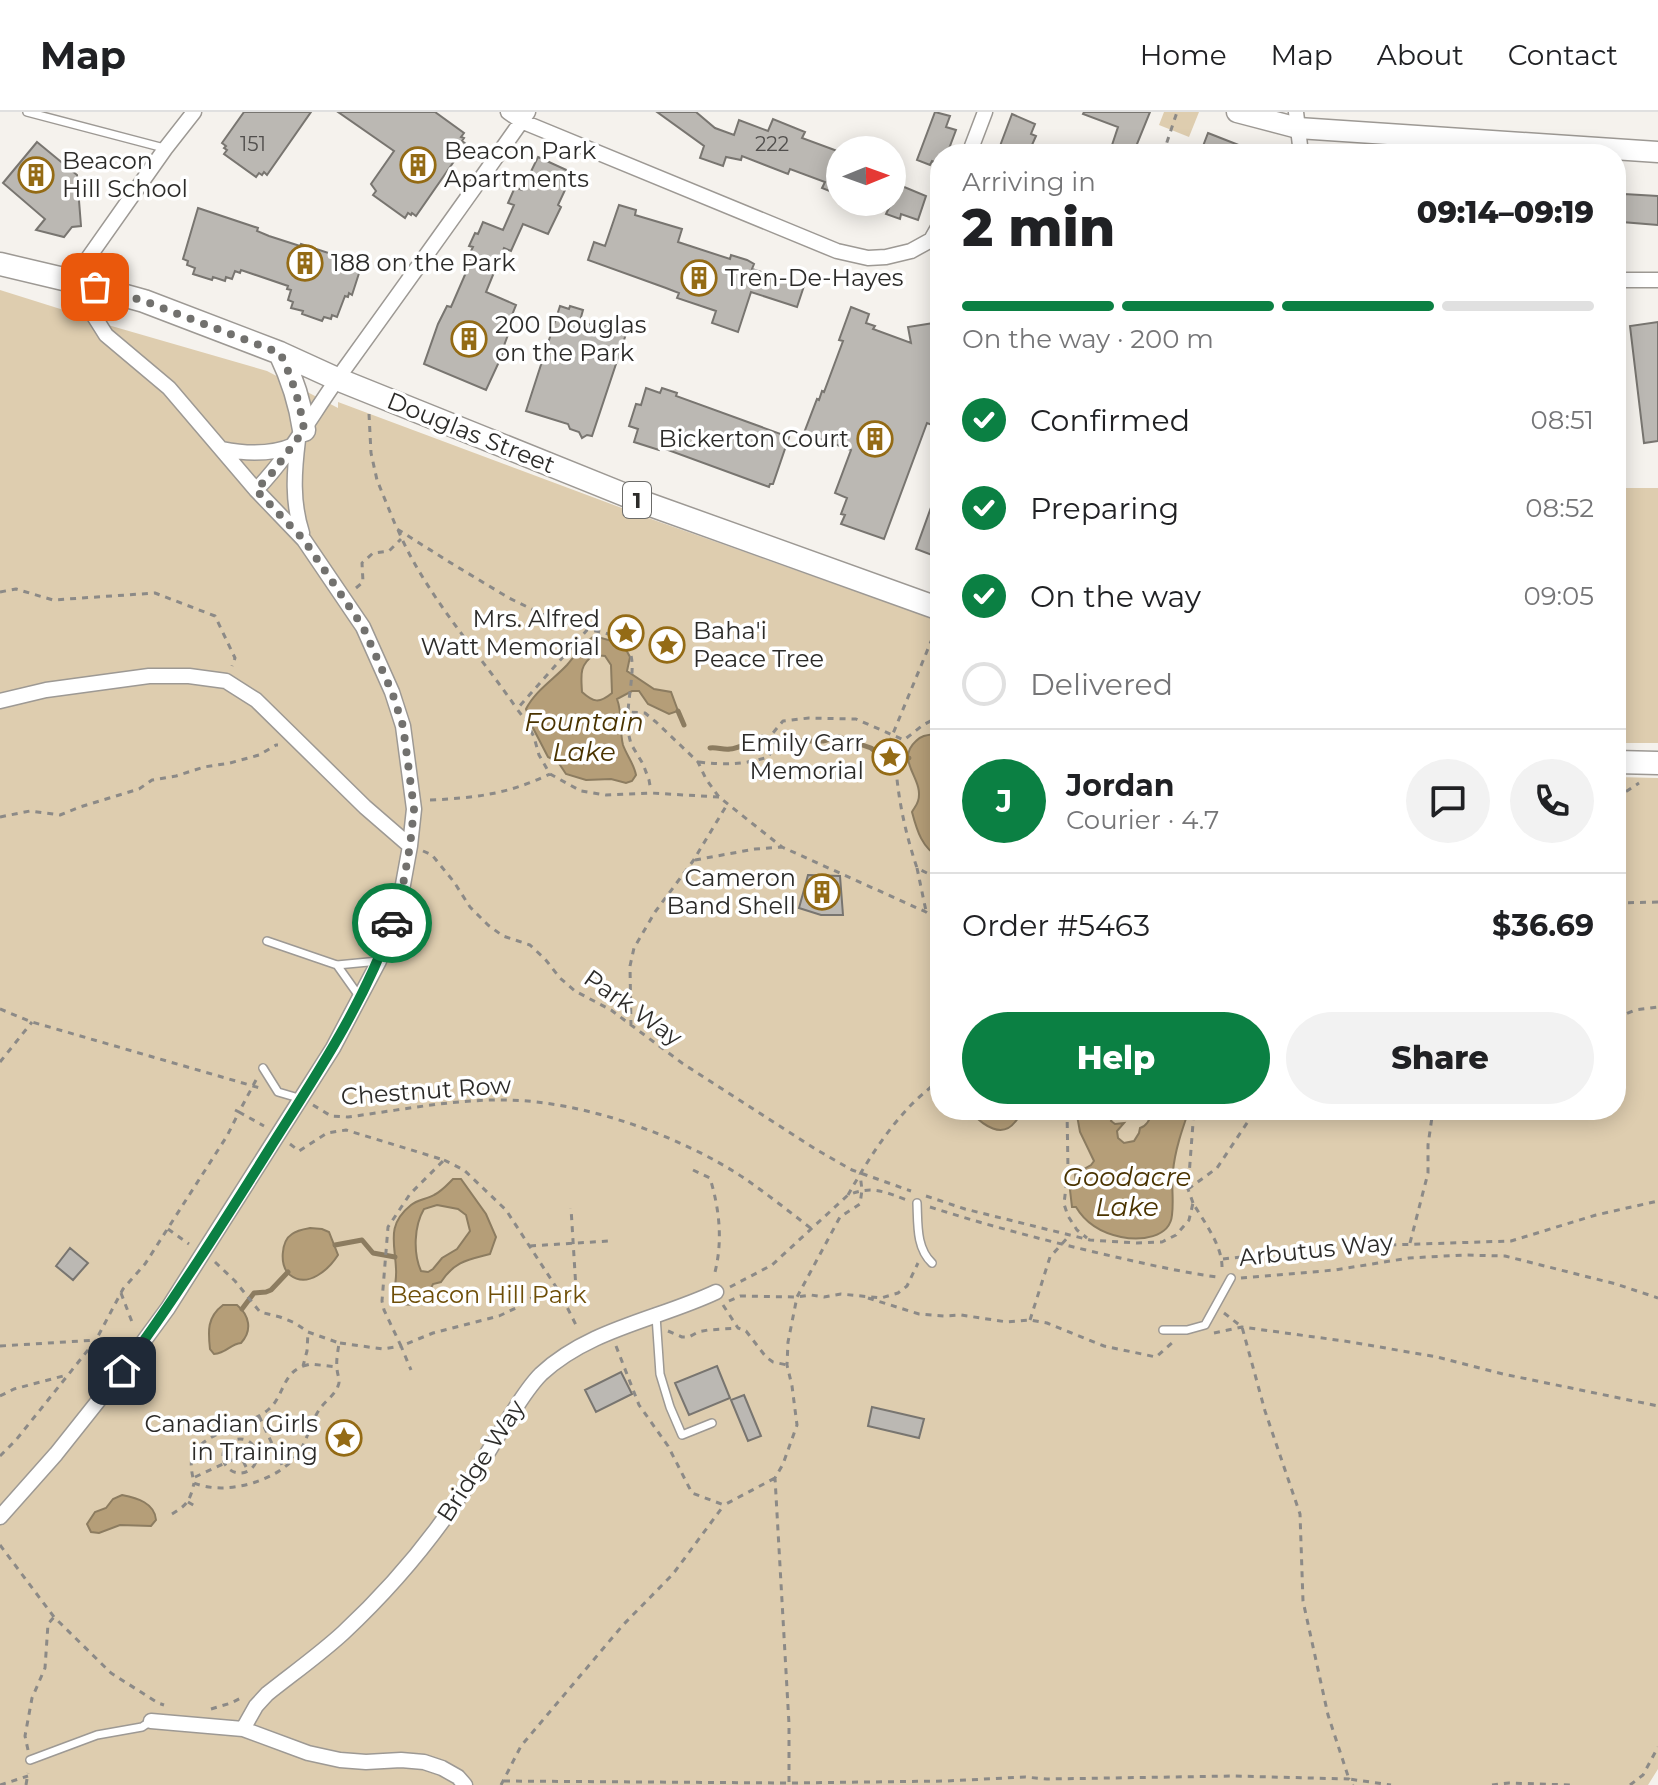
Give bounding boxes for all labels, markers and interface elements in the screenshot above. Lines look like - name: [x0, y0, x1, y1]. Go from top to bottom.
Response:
- text: Map: [40, 32, 126, 79]
- text: Home: [1140, 38, 1227, 72]
- text: Map: [1271, 38, 1333, 72]
- text: About: [1377, 38, 1464, 72]
- text: Contact: [1508, 38, 1618, 72]
- house number: 151: [240, 132, 266, 156]
- house number: 222: [755, 132, 789, 156]
- place label: Beacon Park Apartments: [444, 136, 597, 193]
- north arrow: [826, 136, 906, 216]
- map controls: [826, 136, 906, 216]
- place label: Beacon Hill School: [62, 146, 188, 203]
- building icon: Beacon Park Apartments: [399, 146, 437, 184]
- building icon: Beacon Hill School: [17, 156, 55, 194]
- text: Arriving in: [962, 166, 1096, 198]
- text: 09:14–09:19: [1417, 194, 1594, 231]
- text: 2 min: [962, 196, 1115, 259]
- building icon: 188 on the Park: [286, 244, 324, 282]
- place label: 188 on the Park: [331, 248, 516, 277]
- pin: [61, 253, 129, 321]
- building icon: Tren-De-Hayes: [680, 259, 718, 297]
- place label: Tren-De-Hayes: [725, 263, 903, 292]
- icon: bag: [73, 265, 117, 309]
- place label: 200 Douglas on the Park: [495, 310, 646, 367]
- building icon: 200 Douglas on the Park: [450, 320, 488, 358]
- text: On the way · 200 m: [962, 323, 1214, 355]
- street label: Douglas Street: [383, 386, 560, 480]
- icon: check: [962, 398, 1006, 442]
- text: Confirmed: [1030, 402, 1190, 439]
- text: 08:51: [1531, 404, 1594, 436]
- building icon: Bickerton Court: [856, 420, 894, 458]
- place label: Bickerton Court: [659, 424, 849, 453]
- road number: 1: [623, 482, 651, 518]
- icon: check: [962, 486, 1006, 530]
- text: Preparing: [1030, 490, 1179, 527]
- text: 08:52: [1525, 492, 1594, 524]
- icon: check: [962, 574, 1006, 618]
- text: On the way: [1030, 578, 1201, 615]
- text: 09:05: [1524, 580, 1594, 612]
- place label: Mrs. Alfred Watt Memorial: [421, 604, 600, 661]
- place icon: Mrs. Alfred Watt Memorial: [607, 614, 645, 652]
- place label: Baha'i Peace Tree: [693, 616, 824, 673]
- place icon: Baha'i Peace Tree: [648, 626, 686, 664]
- text: Delivered: [1030, 666, 1173, 703]
- water label: Fountain Lake: [524, 706, 644, 768]
- place label: Emily Carr Memorial: [740, 728, 864, 785]
- place icon: Emily Carr Memorial: [871, 738, 909, 776]
- button: chat: [1406, 759, 1490, 843]
- button: phone: [1510, 759, 1594, 843]
- text: Jordan: [1066, 767, 1175, 804]
- text: J: [996, 783, 1012, 820]
- text: Courier · 4.7: [1066, 804, 1219, 836]
- place label: Cameron Band Shell: [667, 863, 796, 920]
- building icon: Cameron Band Shell: [803, 873, 841, 911]
- courier: [352, 883, 432, 963]
- icon: car: [370, 901, 414, 945]
- text: Order #5463: [962, 907, 1150, 944]
- text: $36.69: [1492, 907, 1594, 944]
- street label: Park Way: [579, 963, 688, 1052]
- button: Help: [962, 1012, 1270, 1104]
- button: Share: [1286, 1012, 1594, 1104]
- street label: Chestnut Row: [340, 1070, 512, 1111]
- water label: Goodacre Lake: [1063, 1161, 1191, 1223]
- street label: Arbutus Way: [1237, 1227, 1395, 1272]
- park label: Beacon Hill Park: [389, 1280, 587, 1309]
- pin: [88, 1337, 156, 1405]
- icon: home: [100, 1349, 144, 1393]
- street label: Bridge Way: [430, 1394, 531, 1527]
- place label: Canadian Girls in Training: [145, 1409, 318, 1466]
- place icon: Canadian Girls in Training: [325, 1419, 363, 1457]

